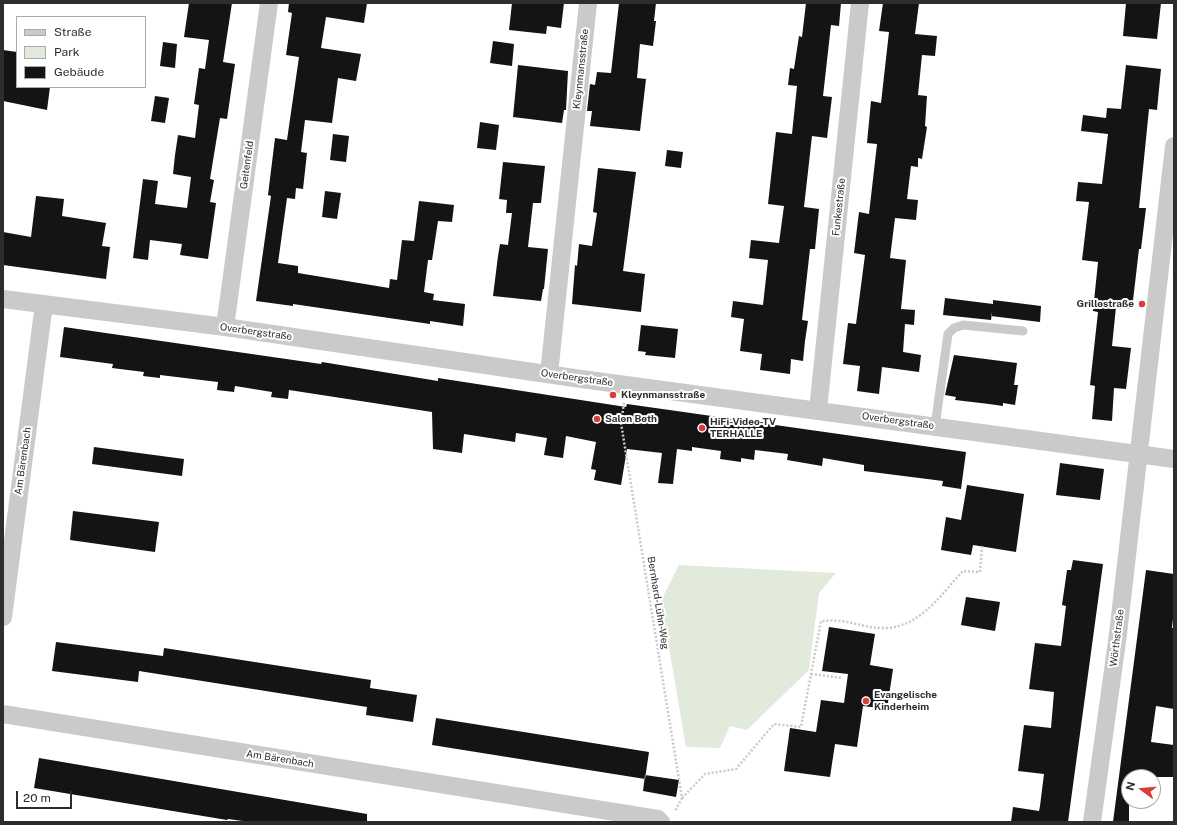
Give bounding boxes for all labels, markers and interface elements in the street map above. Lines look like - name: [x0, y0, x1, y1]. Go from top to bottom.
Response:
- legend: [16, 16, 146, 88]
- text: Straße: [54, 25, 91, 39]
- street label: Kleynmansstraße: [571, 28, 591, 110]
- text: Park: [54, 45, 80, 59]
- text: Gebäude: [54, 65, 104, 79]
- street label: Geitenfeld: [238, 140, 256, 190]
- street label: Funkestraße: [830, 177, 848, 237]
- place label: Grillostraße: [1077, 298, 1134, 310]
- marker: Grillostraße: [1137, 299, 1147, 309]
- street label: Overbergstraße: [219, 321, 293, 343]
- street label: Overbergstraße: [540, 367, 614, 389]
- place label: Kleynmansstraße: [621, 389, 705, 401]
- marker: Kleynmansstraße: [608, 390, 618, 400]
- street label: Overbergstraße: [861, 410, 935, 432]
- place label: Salon Both: [605, 413, 657, 425]
- marker: Salon Both: [592, 414, 602, 424]
- place label: HiFi-Video-TV TERHALLE: [710, 416, 776, 440]
- marker: HiFi-Video-TV TERHALLE: [697, 423, 707, 433]
- street label: Am Bärenbach: [12, 426, 34, 496]
- street label: Bernhard-Lühn-Weg: [645, 556, 671, 650]
- street label: Wörthstraße: [1108, 609, 1126, 667]
- place label: Evangelische Kinderheim: [874, 689, 937, 712]
- marker: Evangelische Kinderheim: [861, 696, 871, 706]
- street label: Am Bärenbach: [245, 748, 315, 770]
- north arrow: [1121, 769, 1161, 809]
- text: N: [1123, 780, 1137, 792]
- scale bar: [18, 783, 74, 809]
- text: 20 m: [23, 791, 51, 805]

